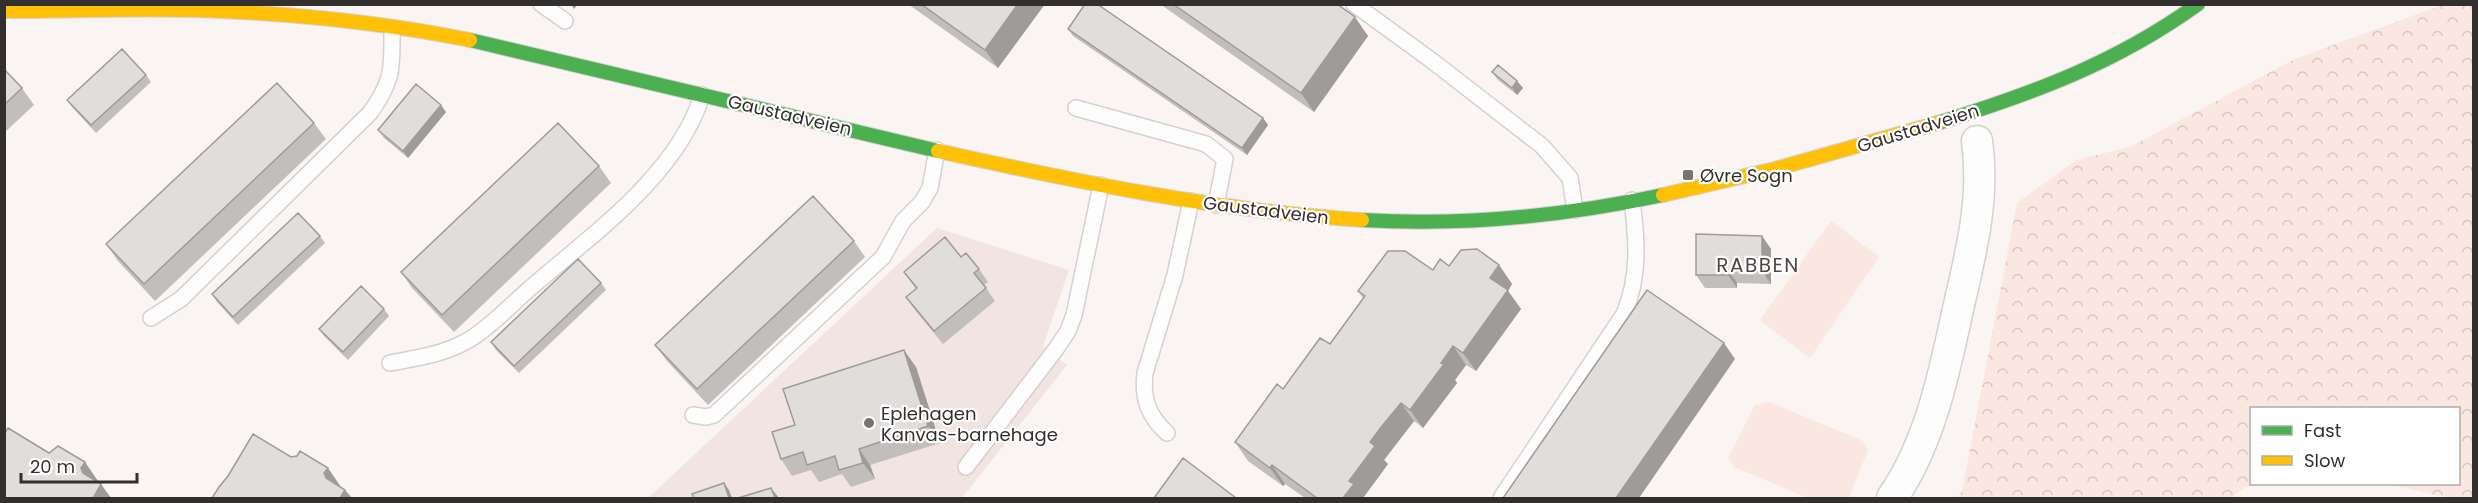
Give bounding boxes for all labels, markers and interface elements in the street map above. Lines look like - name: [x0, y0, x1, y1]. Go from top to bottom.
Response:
- street label: Gaustadveien: [726, 89, 854, 141]
- street label: Gaustadveien: [1854, 98, 1982, 158]
- place label: Øvre Sogn: [1700, 163, 1793, 188]
- marker: Øvre Sogn: [1681, 168, 1695, 182]
- street label: Gaustadveien: [1202, 190, 1330, 230]
- district label: RABBEN: [1716, 251, 1800, 279]
- place label: Eplehagen Kanvas-barnehage: [881, 401, 1058, 447]
- legend: [2250, 407, 2460, 485]
- marker: Eplehagen Kanvas-barnehage: [862, 416, 876, 430]
- text: Fast: [2304, 418, 2341, 443]
- scale bar: [21, 446, 136, 484]
- text: Slow: [2304, 448, 2346, 473]
- text: 20 m: [30, 454, 75, 479]

